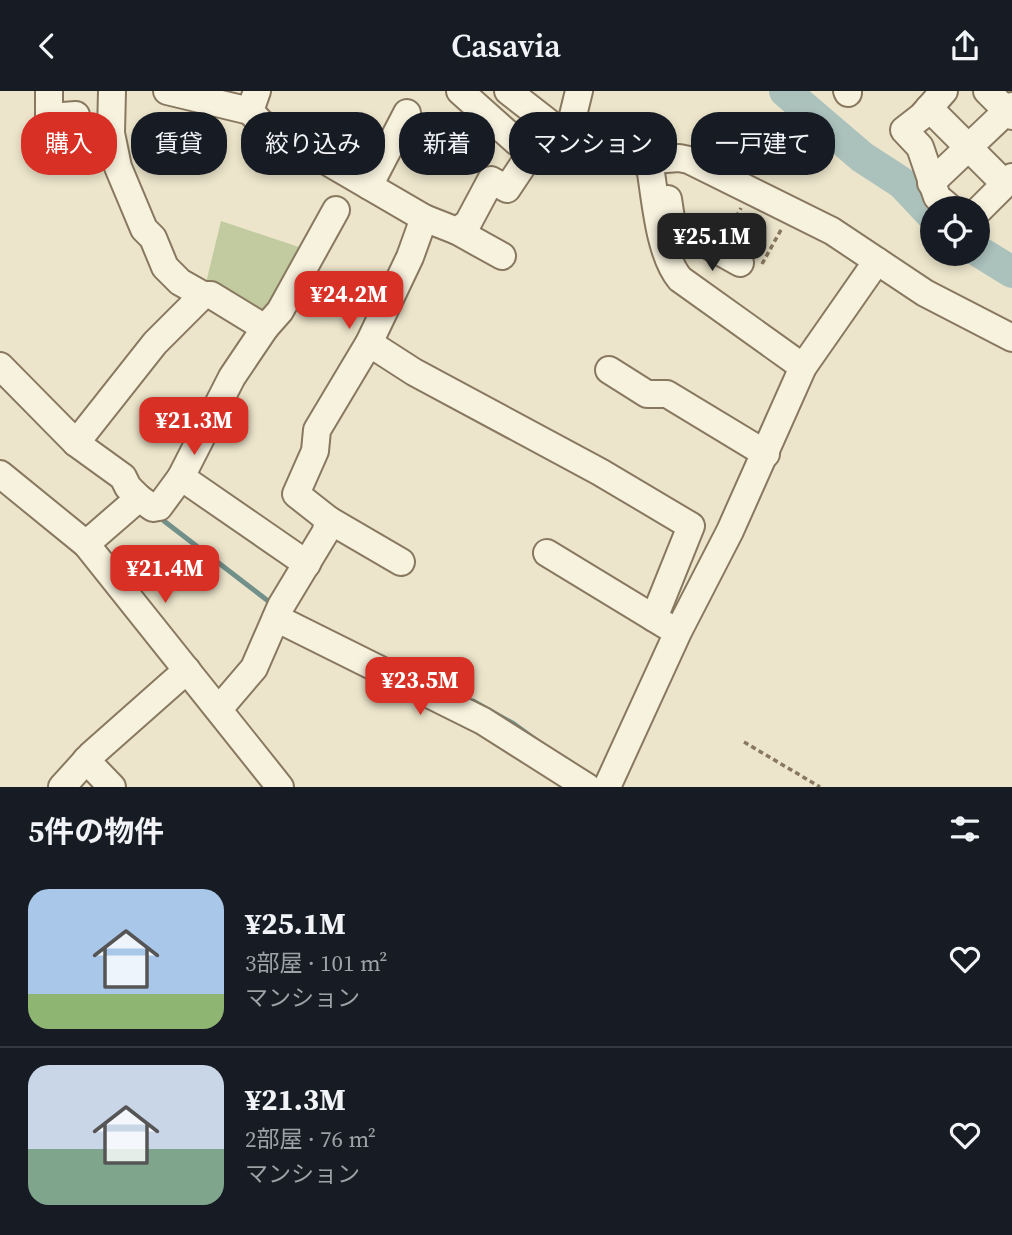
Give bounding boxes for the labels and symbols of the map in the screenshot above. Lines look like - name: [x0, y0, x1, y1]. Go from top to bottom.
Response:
- pin: ¥25.1M: [655, 213, 769, 273]
- pin: ¥24.2M: [292, 271, 406, 331]
- pin: ¥21.3M: [137, 397, 251, 457]
- pin: ¥21.4M: [108, 545, 222, 605]
- pin: ¥23.5M: [363, 657, 477, 717]

